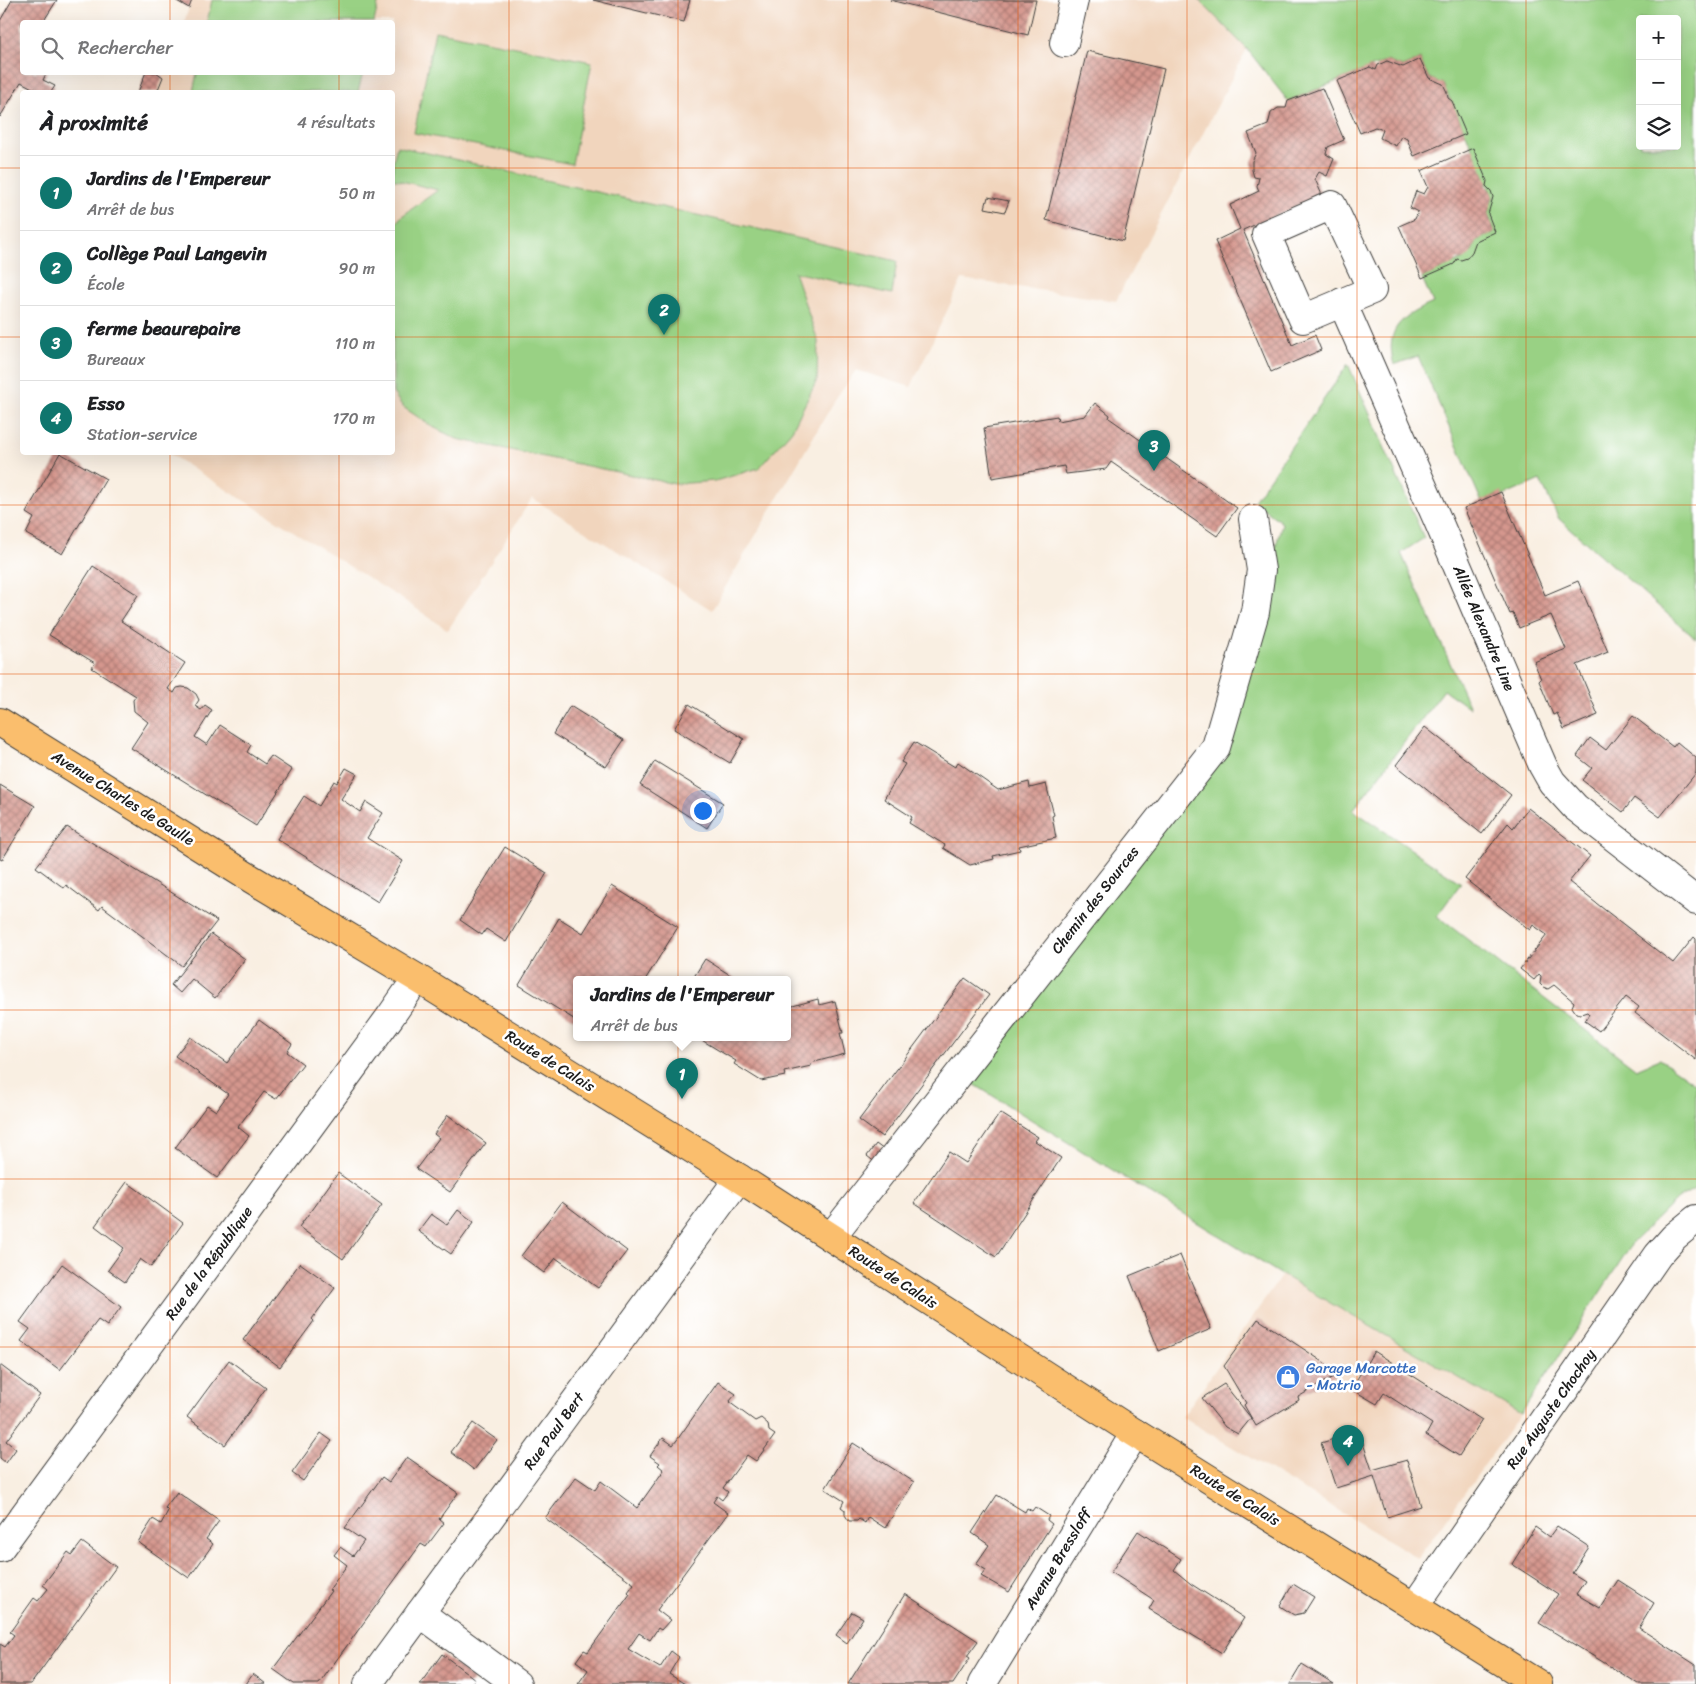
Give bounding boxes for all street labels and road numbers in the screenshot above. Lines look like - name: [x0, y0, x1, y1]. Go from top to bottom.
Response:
- street label: Allée Alexandre Line: [1445, 560, 1522, 695]
- street label: Avenue Charles de Gaulle: [46, 743, 200, 853]
- street label: Chemin des Sources: [1044, 840, 1146, 960]
- street label: Route de Calais: [500, 1023, 600, 1099]
- street label: Rue de la République: [159, 1200, 260, 1326]
- street label: Route de Calais: [843, 1238, 943, 1316]
- street label: Rue Auguste Chochoy: [1500, 1343, 1603, 1475]
- street label: Rue Paul Bert: [517, 1386, 592, 1475]
- street label: Route de Calais: [1185, 1457, 1285, 1533]
- street label: Avenue Bressloff: [1017, 1501, 1100, 1615]

